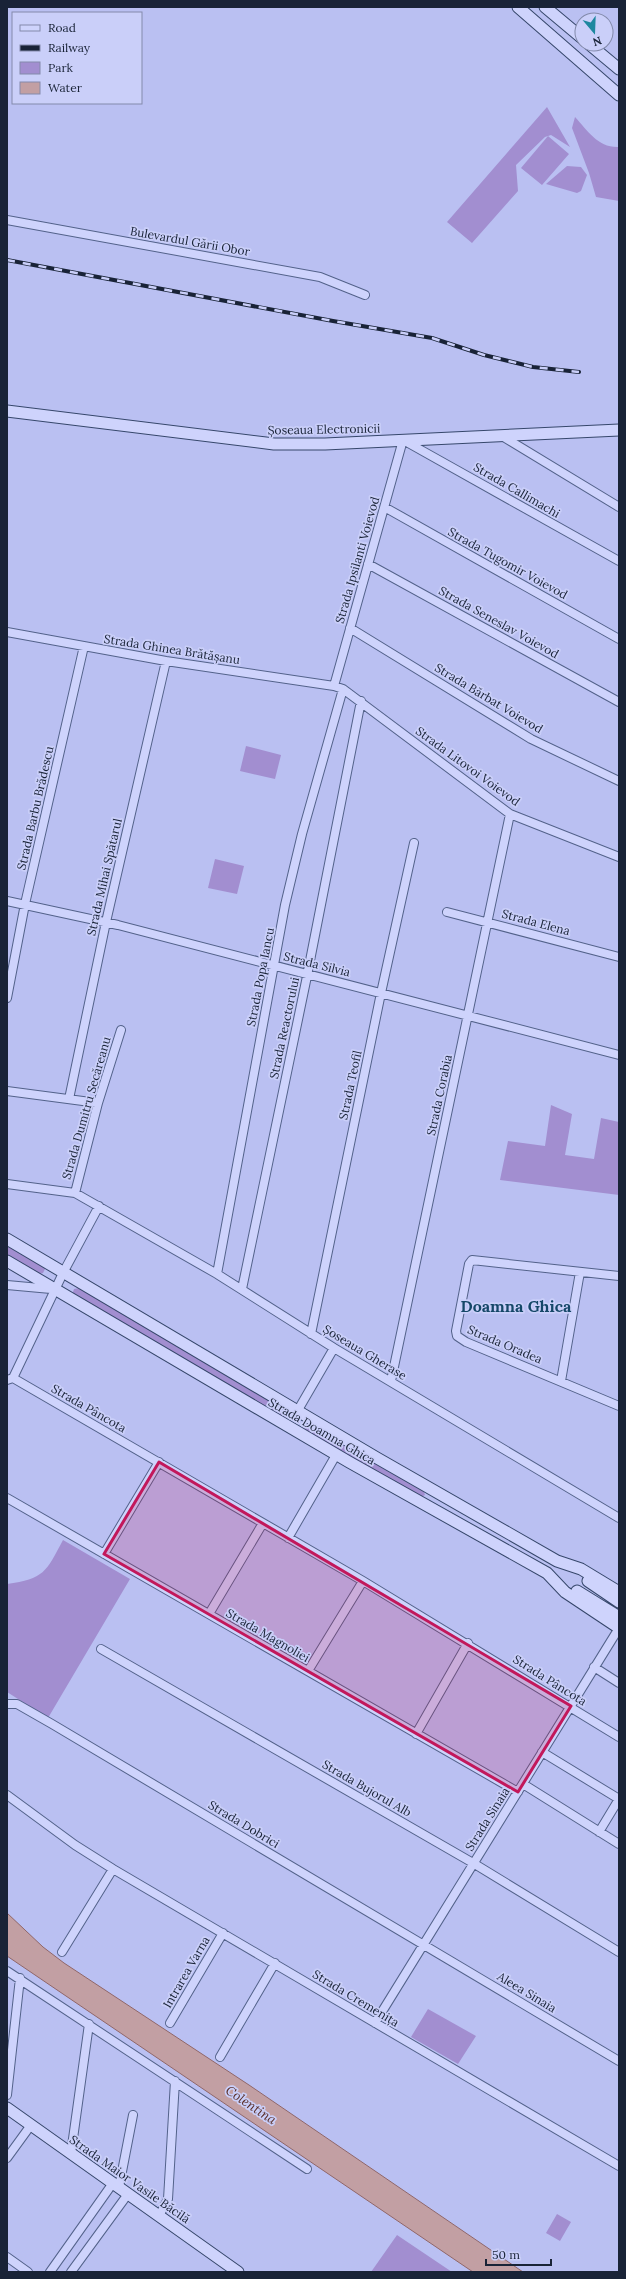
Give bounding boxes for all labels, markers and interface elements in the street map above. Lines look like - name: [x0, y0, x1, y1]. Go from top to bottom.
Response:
- legend: [12, 12, 142, 104]
- north arrow: [574, 12, 614, 52]
- text: Road: [48, 20, 76, 35]
- text: N: [590, 33, 604, 50]
- text: Railway: [48, 40, 91, 55]
- text: Park: [48, 60, 74, 75]
- text: Water: [48, 80, 83, 95]
- street label: Bulevardul Gării Obor: [129, 223, 252, 259]
- street label: Șoseaua Electronicii: [268, 421, 380, 437]
- street label: Strada Callimachi: [471, 459, 563, 521]
- street label: Strada Ipsilanti Voievod: [332, 495, 382, 625]
- street label: Strada Tugomir Voievod: [446, 524, 570, 602]
- street label: Strada Seneslav Voievod: [436, 583, 562, 661]
- street label: Strada Ghinea Brătășanu: [103, 631, 241, 667]
- street label: Strada Bărbat Voievod: [432, 660, 546, 736]
- street label: Strada Litovoi Voievod: [413, 723, 523, 809]
- street label: Strada Barbu Brădescu: [13, 745, 57, 871]
- street label: Strada Mihai Spătarul: [83, 817, 125, 937]
- street label: Strada Elena: [500, 906, 572, 938]
- street label: Strada Popa Iancu: [243, 926, 277, 1028]
- street label: Strada Silvia: [282, 948, 352, 980]
- street label: Strada Reactorului: [266, 976, 302, 1080]
- street label: Strada Dumitru Secăreanu: [58, 1035, 114, 1181]
- street label: Strada Teofil: [335, 1049, 365, 1121]
- street label: Strada Corabia: [423, 1053, 455, 1137]
- district label: Doamna Ghica: [461, 1296, 572, 1316]
- street label: Șoseaua Gherase: [321, 1321, 410, 1383]
- street label: Strada Oradea: [465, 1321, 545, 1367]
- street label: Strada Pâncota: [49, 1380, 129, 1436]
- street label: Strada Doamna Ghica: [266, 1394, 378, 1468]
- street label: Strada Magnoliei: [224, 1605, 312, 1665]
- street label: Strada Pâncota: [510, 1651, 590, 1709]
- street label: Strada Bujorul Alb: [320, 1756, 414, 1820]
- street label: Strada Sinaia: [461, 1784, 513, 1854]
- street label: Strada Dobrici: [206, 1797, 282, 1851]
- street label: Intrarea Varna: [159, 1933, 213, 2011]
- street label: Strada Cremenița: [310, 1966, 402, 2030]
- street label: Aleea Sinaia: [494, 1968, 559, 2015]
- water label: Colentina: [222, 2082, 280, 2129]
- street label: Strada Maior Vasile Băcilă: [67, 2132, 193, 2226]
- scale bar: [486, 2241, 551, 2267]
- text: 50 m: [492, 2247, 520, 2262]

